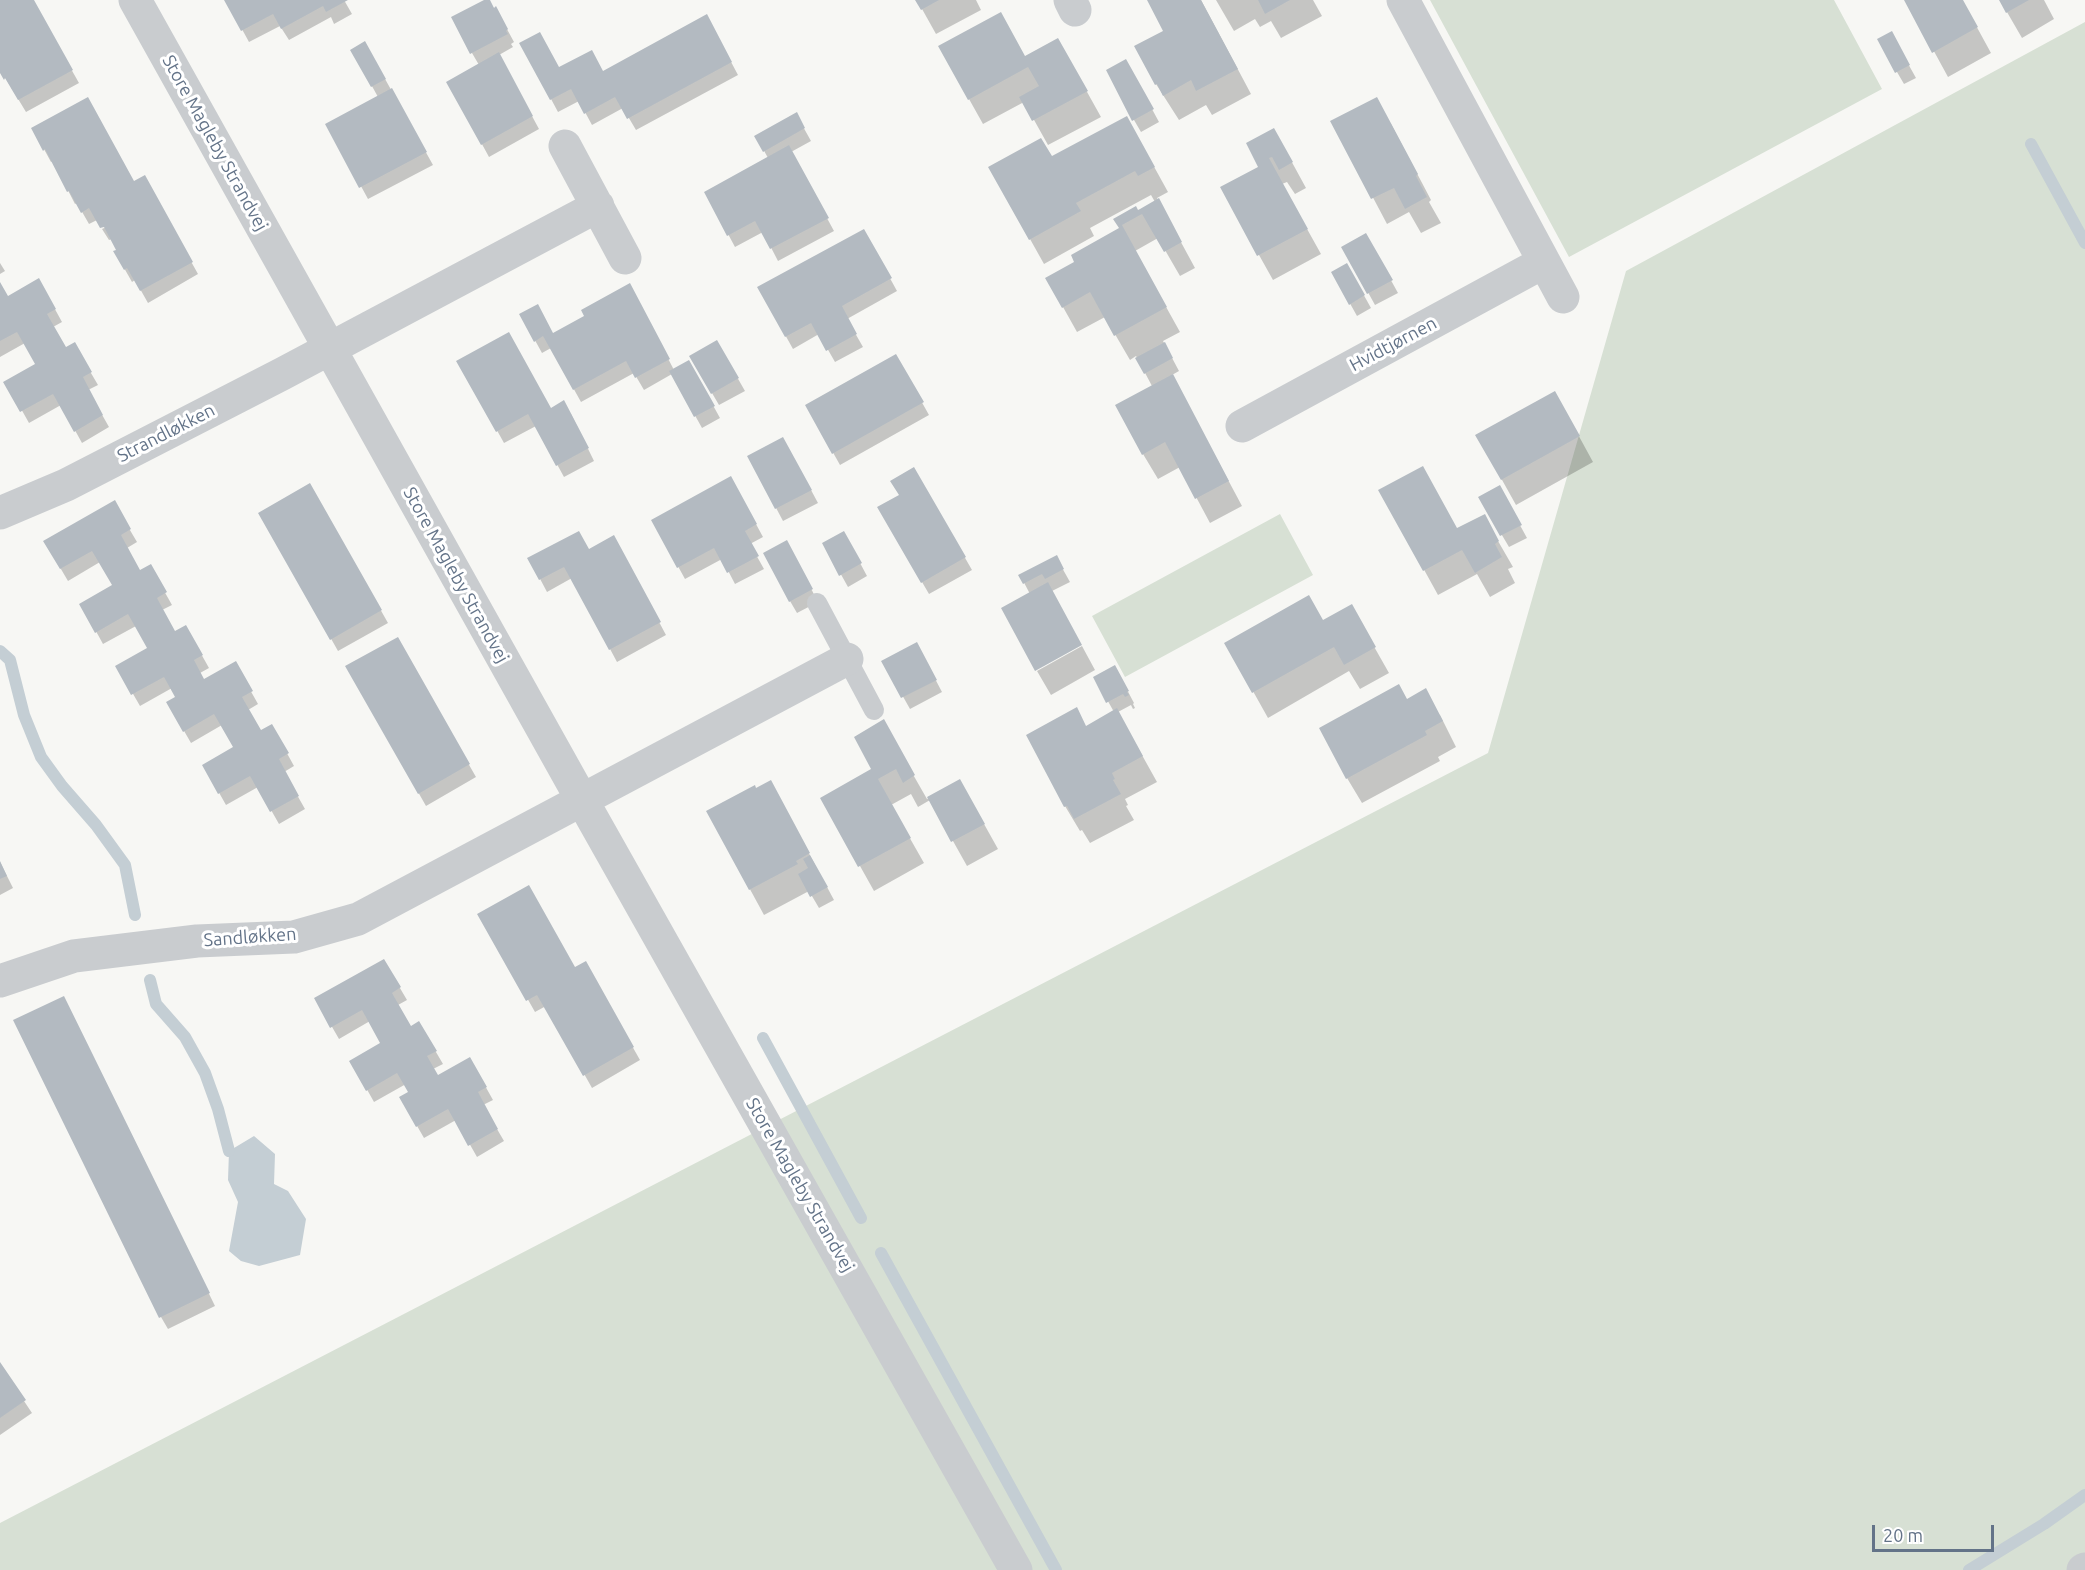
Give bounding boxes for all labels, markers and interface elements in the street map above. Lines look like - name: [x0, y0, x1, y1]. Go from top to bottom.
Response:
- street label: Store Magleby Strandvej: [158, 51, 272, 235]
- street label: Hvidtjørnen: [1346, 312, 1440, 376]
- street label: Strandløkken: [114, 399, 218, 467]
- street label: Store Magleby Strandvej: [399, 483, 513, 667]
- street label: Sandløkken: [203, 923, 297, 951]
- street label: Store Magleby Strandvej: [741, 1094, 859, 1276]
- scale bar: [1875, 1513, 1996, 1551]
- text: 20 m: [1883, 1525, 1923, 1545]

